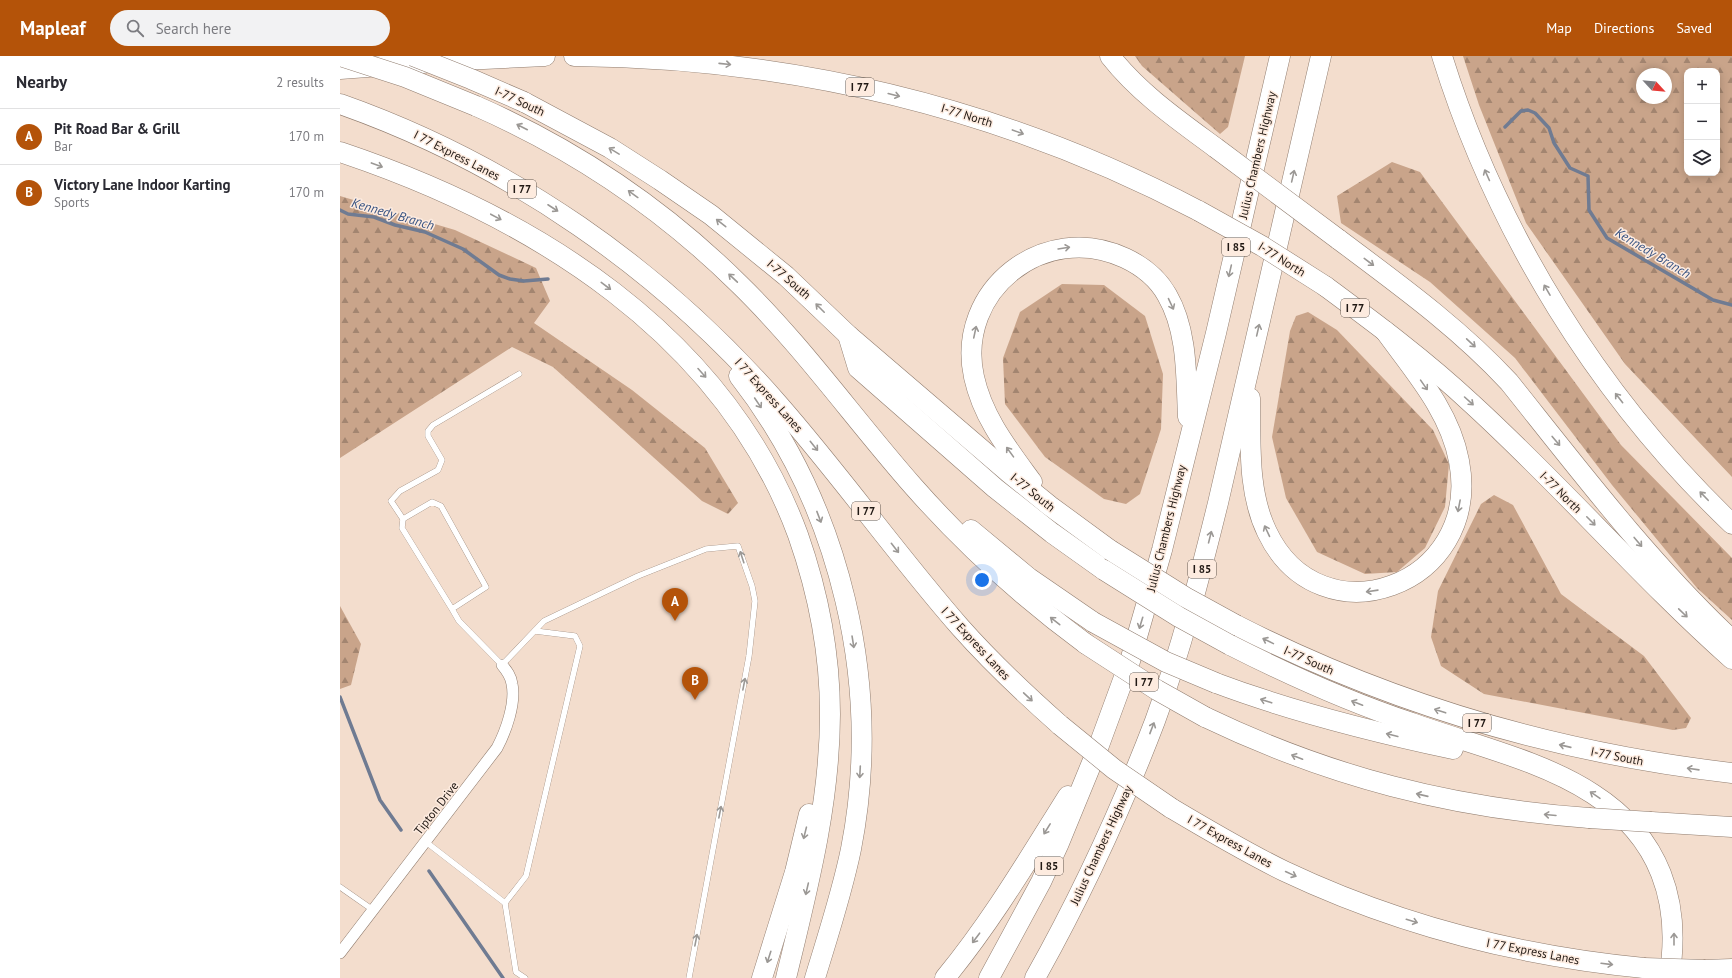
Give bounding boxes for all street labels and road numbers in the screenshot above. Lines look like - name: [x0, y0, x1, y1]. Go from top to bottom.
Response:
- road number: I 77: [846, 78, 874, 96]
- street label: I-77 South: [493, 83, 547, 119]
- street label: Julius Chambers Highway: [1235, 90, 1279, 221]
- street label: I-77 North: [939, 100, 995, 130]
- street label: I 77 Express Lanes: [411, 127, 503, 183]
- road number: I 77: [508, 180, 536, 198]
- road number: I 85: [1222, 238, 1250, 256]
- street label: I-77 North: [1256, 239, 1308, 279]
- street label: I-77 South: [764, 256, 814, 302]
- road number: I 77: [1341, 299, 1369, 317]
- street label: I 77 Express Lanes: [732, 355, 806, 435]
- street label: Julius Chambers Highway: [1143, 463, 1189, 594]
- street label: I-77 North: [1537, 468, 1585, 516]
- street label: I-77 South: [1008, 469, 1058, 515]
- road number: I 77: [852, 502, 880, 520]
- road number: I 85: [1188, 560, 1216, 578]
- street label: I 77 Express Lanes: [938, 603, 1014, 683]
- street label: I-77 South: [1282, 642, 1336, 678]
- road number: I 77: [1130, 673, 1158, 691]
- road number: I 77: [1463, 714, 1491, 732]
- street label: I-77 South: [1589, 744, 1645, 768]
- street label: Tipton Drive: [411, 778, 461, 838]
- street label: Julius Chambers Highway: [1066, 783, 1135, 908]
- street label: I 77 Express Lanes: [1185, 812, 1275, 870]
- road number: I 85: [1035, 857, 1063, 875]
- street label: I 77 Express Lanes: [1485, 935, 1581, 967]

